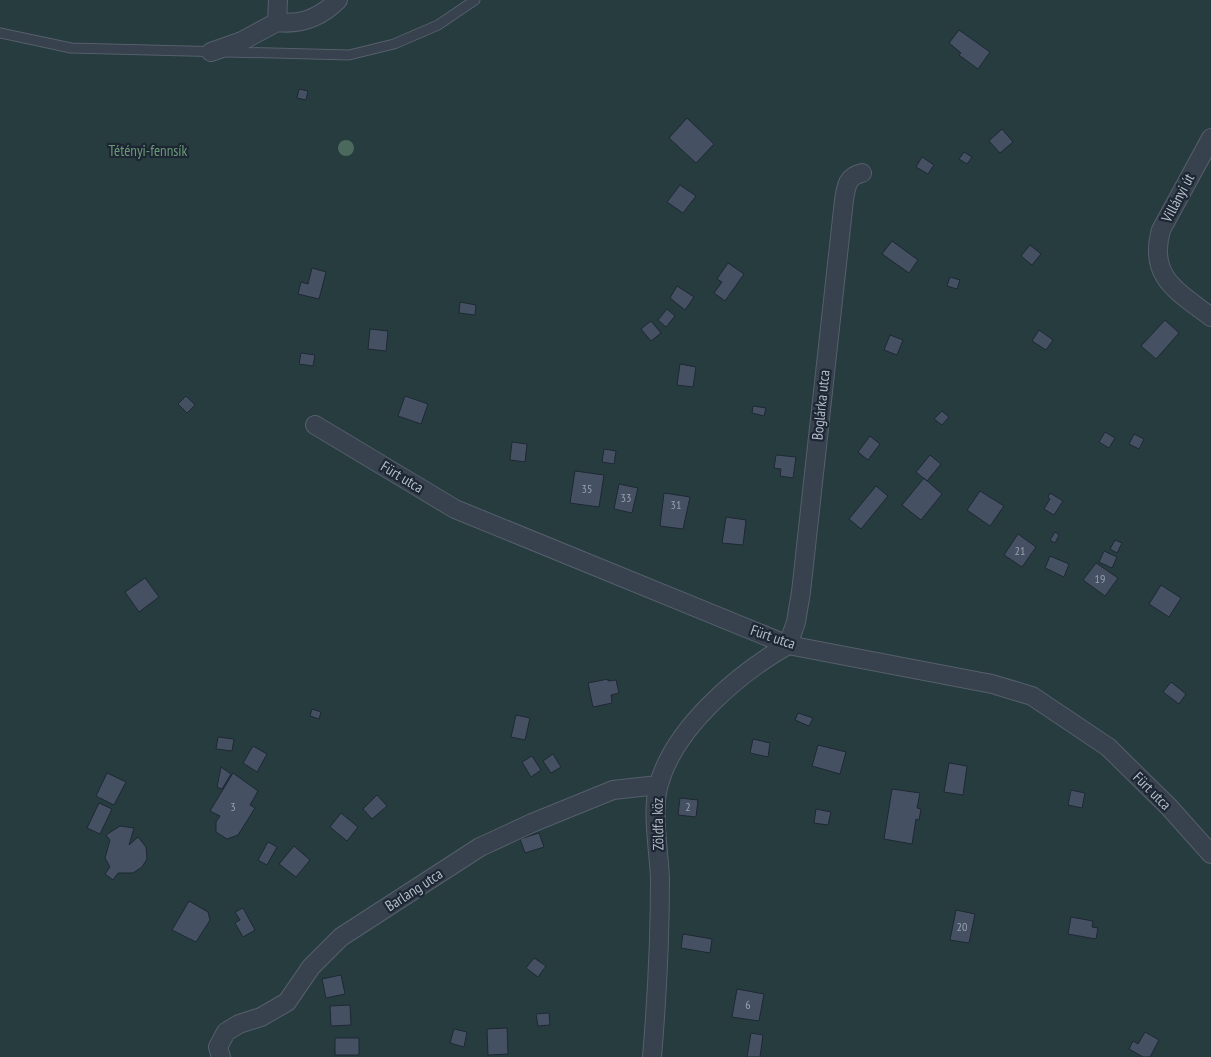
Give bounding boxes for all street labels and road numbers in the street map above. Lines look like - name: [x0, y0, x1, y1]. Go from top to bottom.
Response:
- street label: Villányi út: [1156, 170, 1198, 226]
- street label: Boglárka utca: [807, 369, 834, 441]
- street label: Fürt utca: [378, 456, 427, 497]
- street label: Fürt utca: [748, 620, 798, 653]
- street label: Fürt utca: [1129, 768, 1175, 814]
- street label: Zöldfa köz: [648, 797, 667, 851]
- street label: Barlang utca: [381, 864, 446, 915]

